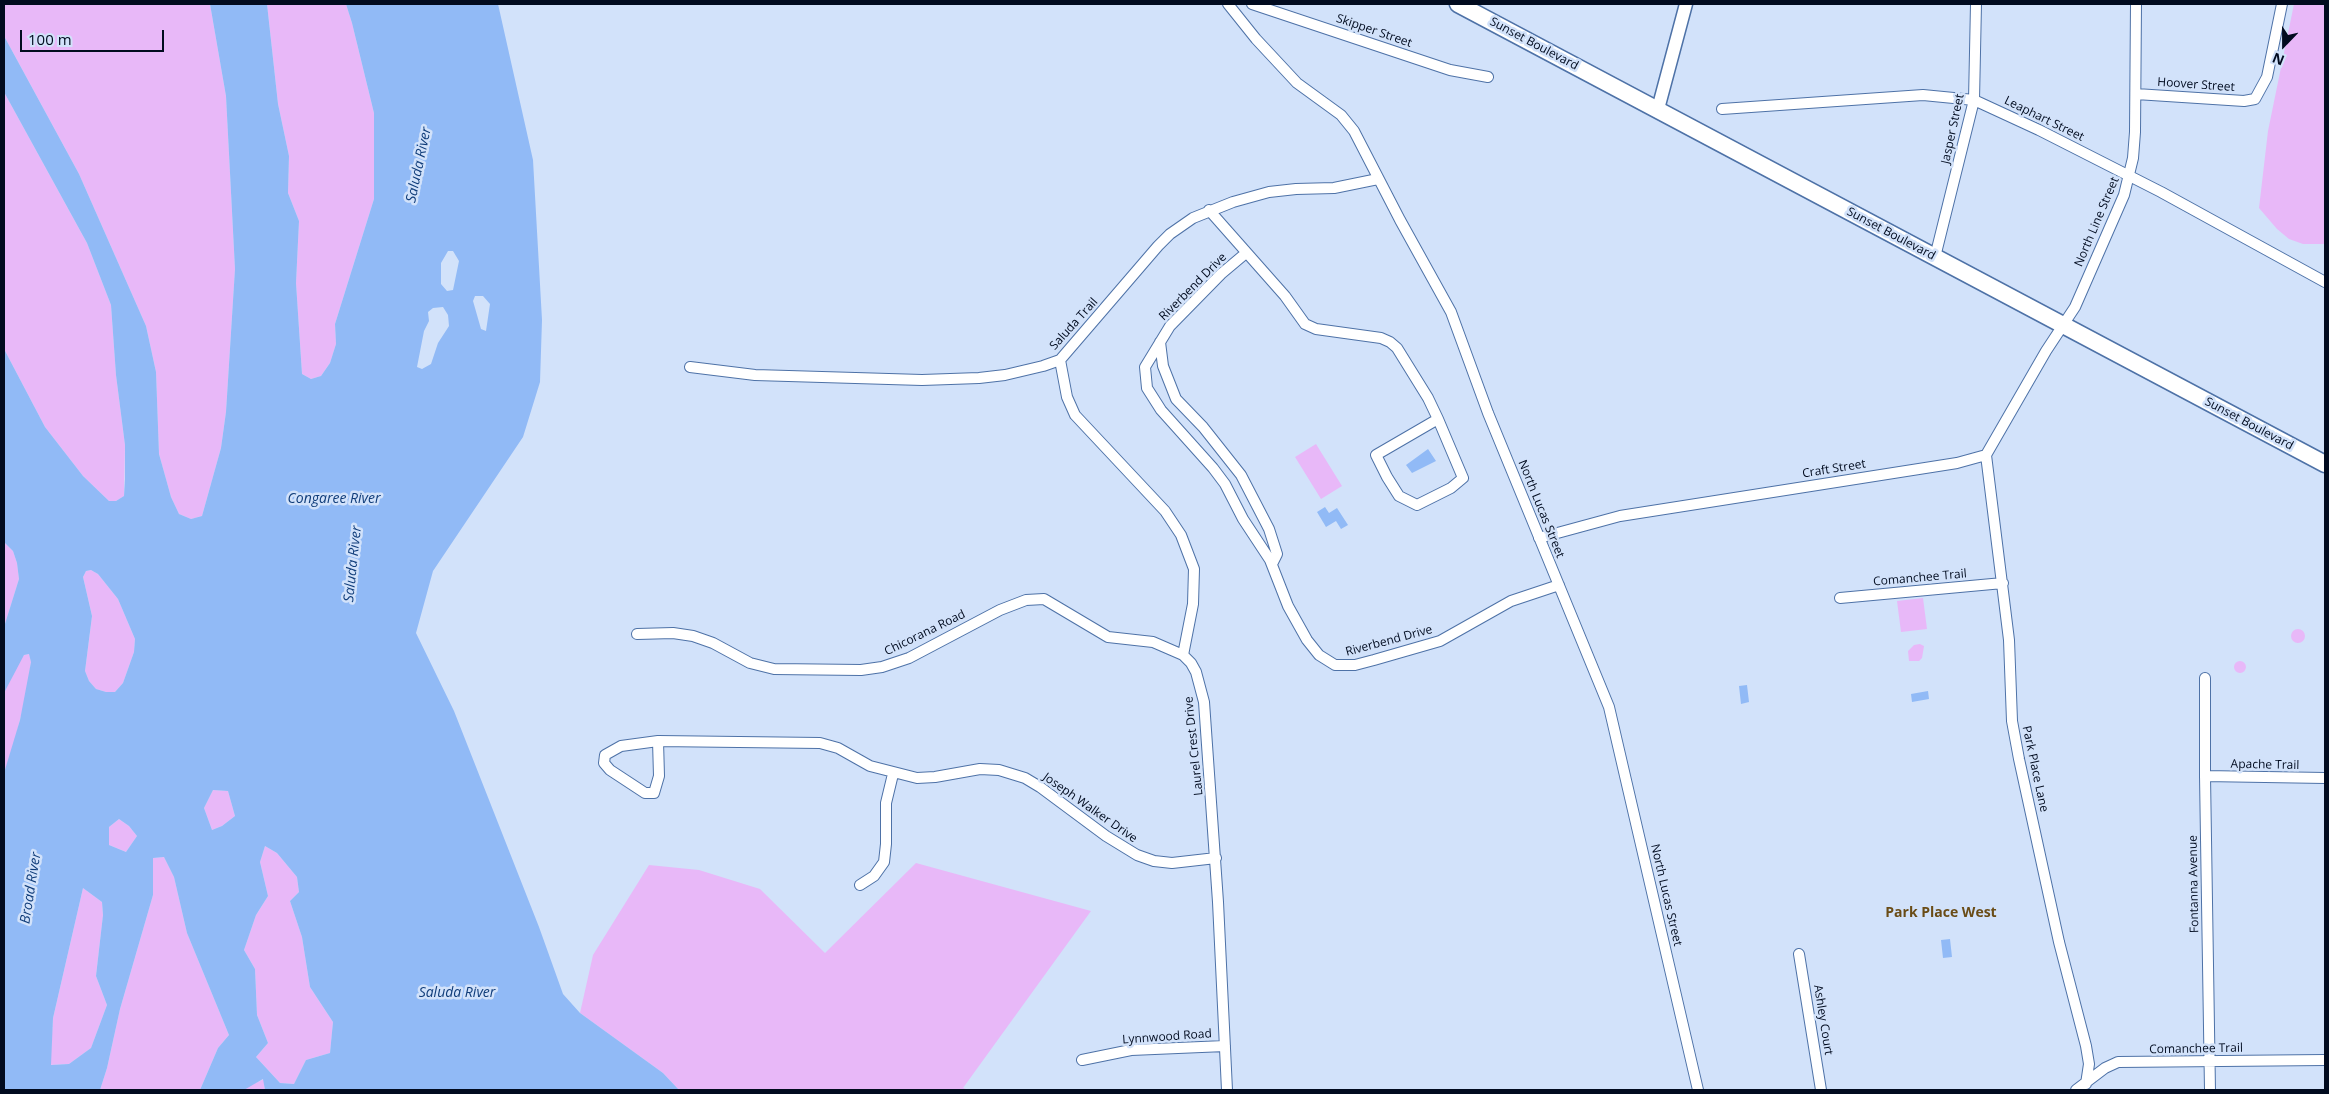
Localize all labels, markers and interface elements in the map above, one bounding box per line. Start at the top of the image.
street label: Skipper Street [1334,11,1414,51]
street label: Sunset Boulevard [1487,15,1581,73]
scale bar [22,20,166,52]
north arrow [2259,20,2309,70]
text: 100 m [28,29,72,49]
text: N [2269,48,2287,70]
street label: Hoover Street [2157,75,2235,95]
street label: Jasper Street [1939,93,1967,165]
street label: Leaphart Street [2002,93,2086,145]
water label: Saluda River [403,126,435,204]
street label: North Line Street [2072,175,2122,269]
street label: Sunset Boulevard [1844,205,1938,263]
street label: Riverbend Drive [1156,250,1230,324]
street label: Saluda Trail [1047,295,1101,353]
street label: Sunset Boulevard [2202,395,2296,453]
street label: Craft Street [1801,457,1867,481]
street label: North Lucas Street [1515,458,1567,560]
water label: Congaree River [288,491,380,507]
water label: Saluda River [341,525,365,603]
street label: Comanchee Trail [1873,567,1967,589]
street label: Chicorana Road [882,607,968,659]
street label: Riverbend Drive [1344,622,1434,660]
street label: Laurel Crest Drive [1182,696,1206,796]
street label: Park Place Lane [2019,725,2051,813]
street label: Apache Trail [2230,757,2300,773]
street label: Joseph Walker Drive [1040,770,1140,846]
street label: Fontanna Avenue [2186,835,2202,933]
street label: North Lucas Street [1647,843,1685,947]
water label: Broad River [17,851,45,925]
district label: Park Place West [1885,905,1997,921]
street label: Ashley Court [1810,984,1836,1056]
water label: Saluda River [419,985,495,1001]
street label: Lynnwood Road [1122,1027,1212,1047]
street label: Comanchee Trail [2149,1041,2243,1057]

